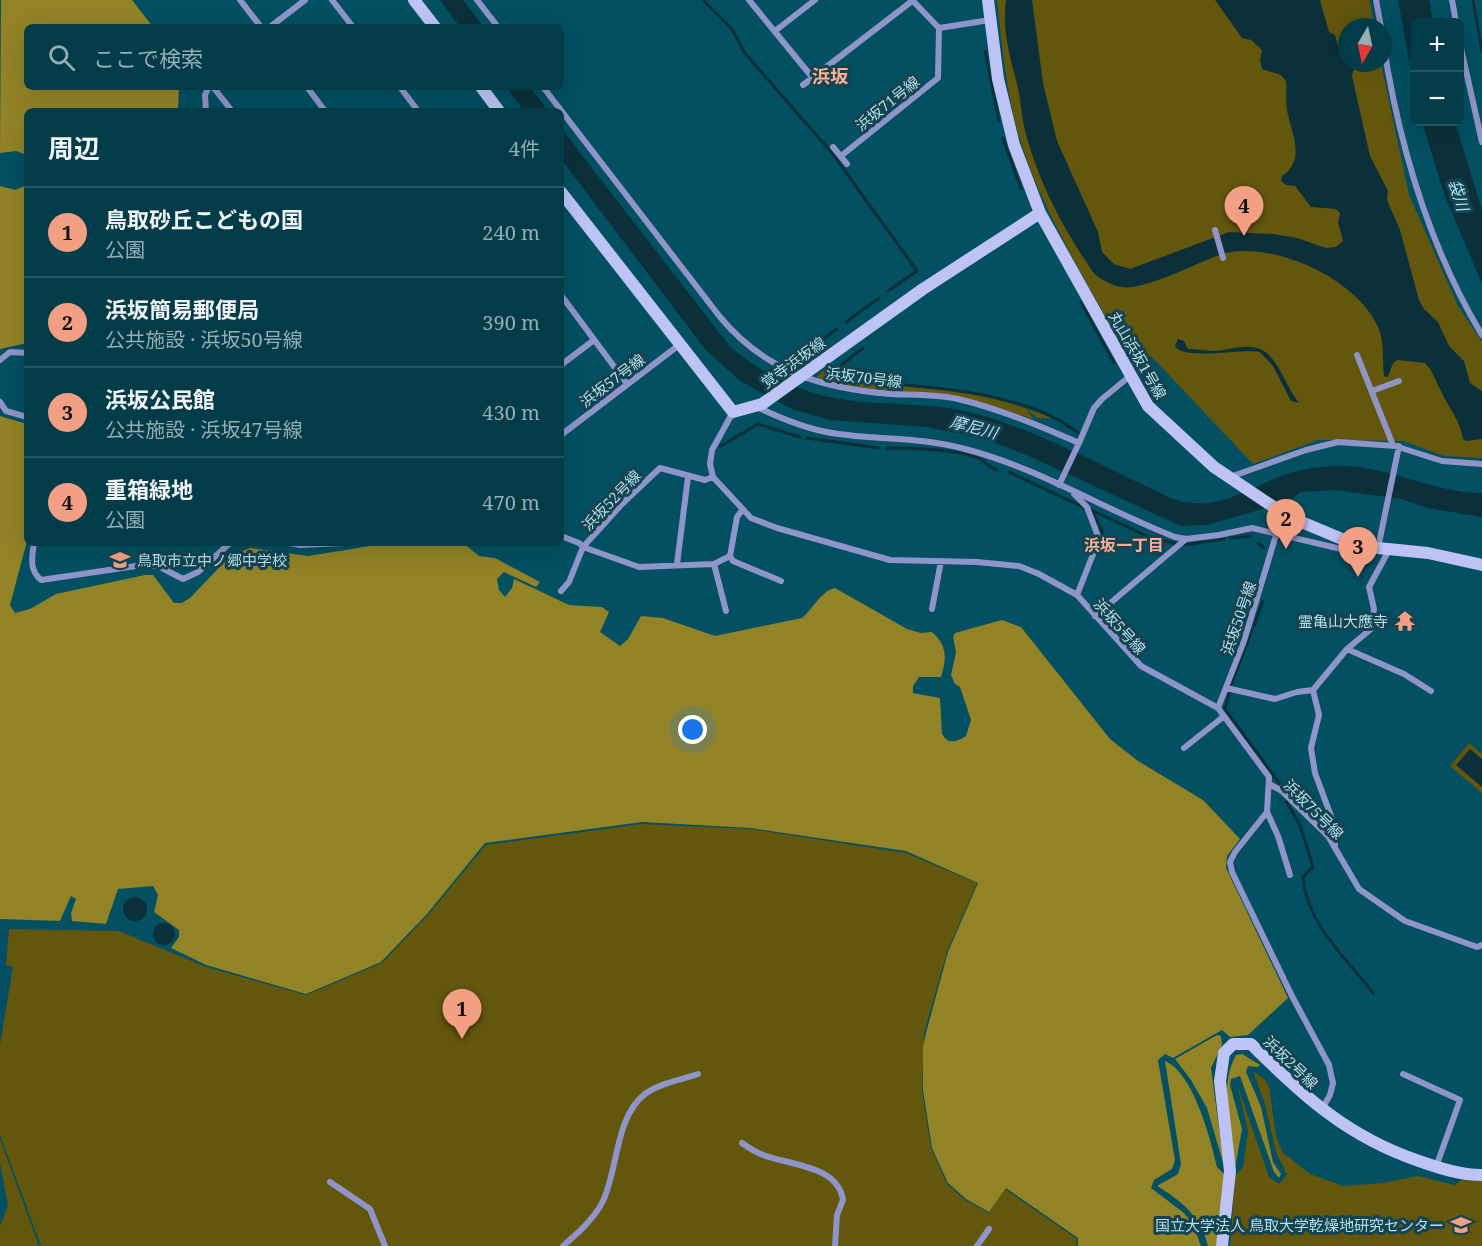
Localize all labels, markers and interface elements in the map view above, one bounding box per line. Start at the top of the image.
north arrow [1338,18,1392,72]
map controls [1410,18,1464,126]
button: + [1410,18,1464,72]
search box [24,24,564,90]
icon: search [45,41,78,74]
text: ここで検索 [93,43,203,73]
district label: 浜坂 [812,64,849,88]
street label: 浜坂71号線 [851,71,923,135]
button: − [1410,72,1464,126]
text: 周辺 [48,130,100,166]
text: 4件 [509,135,540,162]
water label: 袋川 [1444,176,1475,215]
pin: 4 [1224,186,1264,236]
text: 鳥取砂丘こどもの国 [105,204,303,234]
text: 1 [62,219,73,246]
text: 240 m [482,219,540,246]
text: 公園 [105,236,145,263]
text: 浜坂簡易郵便局 [105,294,259,324]
street label: 丸山浜坂1号線 [1105,307,1171,403]
text: 2 [62,309,73,336]
text: 390 m [482,309,540,336]
text: 公共施設 · 浜坂50号線 [105,326,303,353]
street label: 覚寺浜坂線 [757,332,829,392]
street label: 浜坂57号線 [575,349,649,411]
street label: 浜坂70号線 [825,362,903,392]
text: 浜坂公民館 [105,384,215,414]
text: 3 [62,399,73,426]
text: 430 m [482,399,540,426]
water label: 摩尼川 [948,410,1002,444]
text: 公共施設 · 浜坂47号線 [105,416,303,443]
street label: 浜坂52号線 [577,465,645,535]
text: 重箱緑地 [105,474,193,504]
text: 4 [62,489,73,516]
text: 470 m [482,489,540,516]
pin: 2 [1266,500,1306,549]
text: 公園 [105,506,145,533]
pin: 3 [1338,528,1378,577]
district label: 浜坂一丁目 [1084,534,1164,556]
school or university icon: 鳥取市立中ノ郷中学校 [108,548,132,572]
place label: 鳥取市立中ノ郷中学校 [137,550,287,570]
street label: 浜坂50号線 [1216,578,1260,658]
street label: 浜坂5号線 [1090,594,1150,658]
temple icon: 霊亀山大應寺 [1393,609,1417,633]
place label: 霊亀山大應寺 [1298,611,1388,631]
your location [678,715,707,744]
street label: 浜坂75号線 [1280,775,1348,843]
pin: 1 [442,990,482,1039]
street label: 浜坂2号線 [1259,1031,1323,1093]
school or university icon: 国立大学法人 鳥取大学乾燥地研究センター [1449,1213,1473,1237]
place label: 国立大学法人 鳥取大学乾燥地研究センター [1155,1215,1444,1235]

